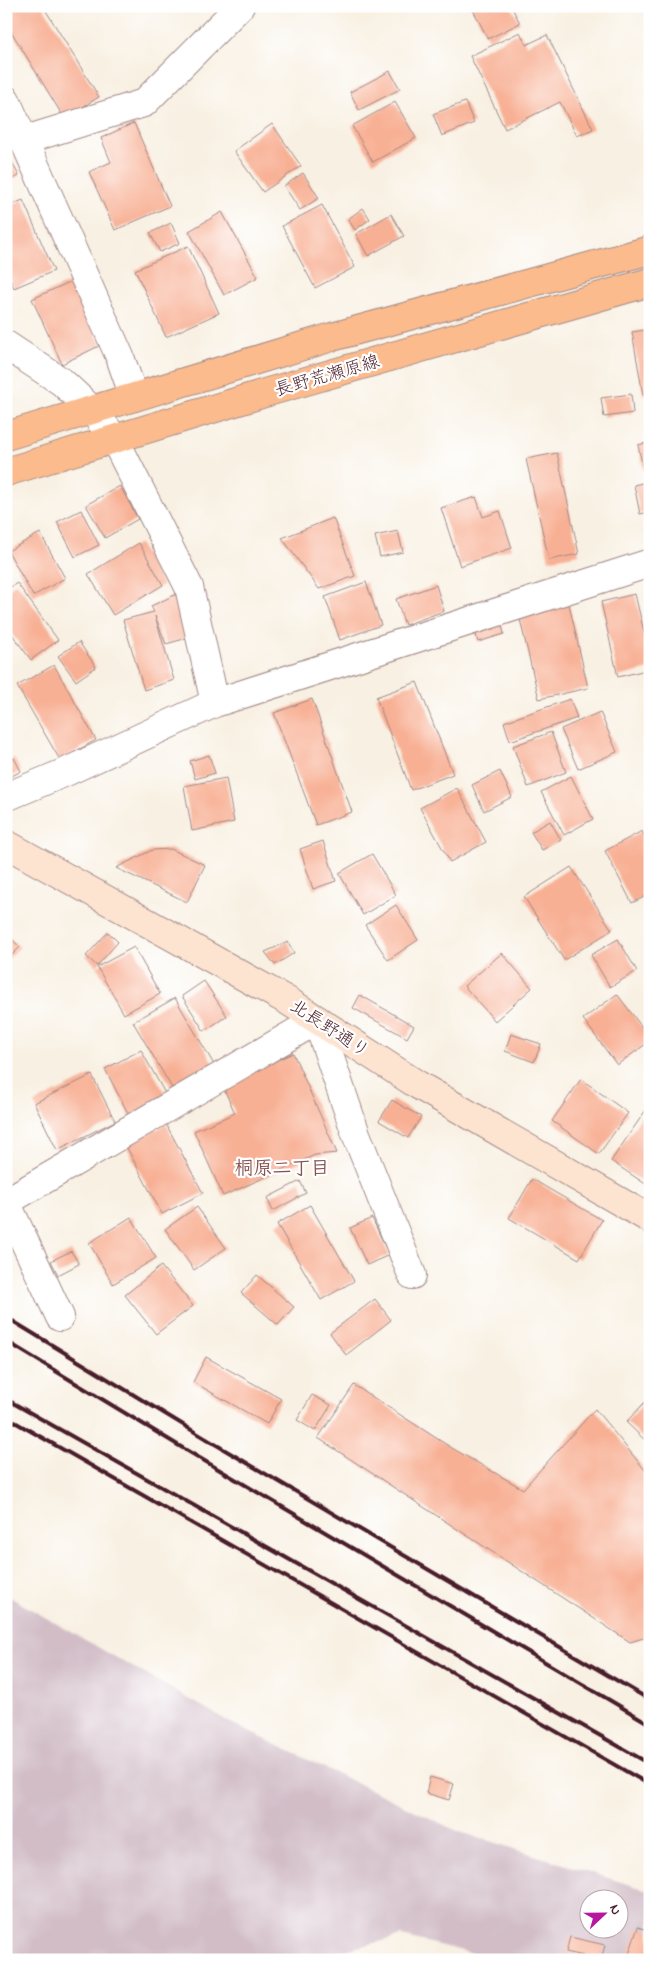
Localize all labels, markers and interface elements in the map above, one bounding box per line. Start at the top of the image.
street label: 長野荒瀬原線 [272,350,383,404]
street label: 北長野通り [284,994,374,1065]
district label: 桐原二丁目 [234,1156,330,1183]
north arrow [578,1888,628,1938]
text: N [603,1901,626,1918]

